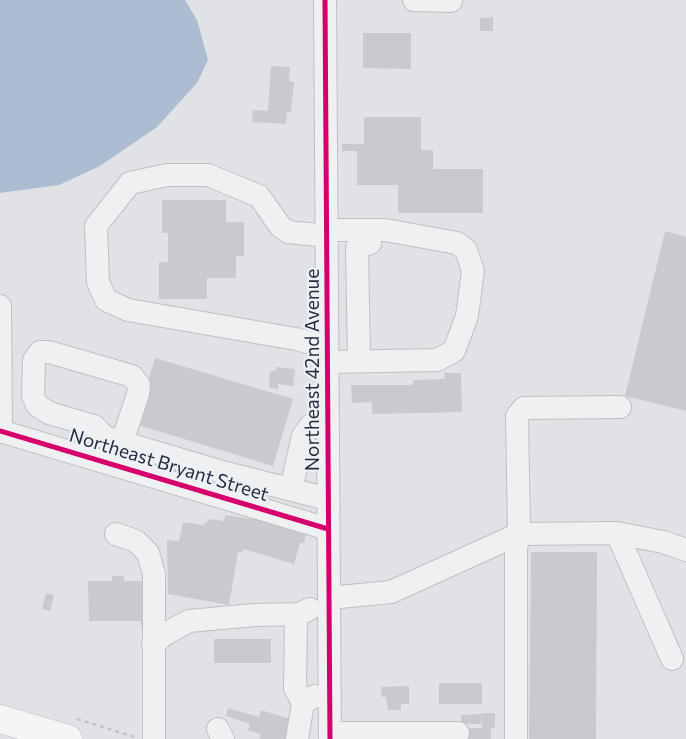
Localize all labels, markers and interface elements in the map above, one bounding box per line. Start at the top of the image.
street label: Northeast 42nd Avenue [302,269,324,471]
street label: Northeast Bryant Street [67,424,271,506]

